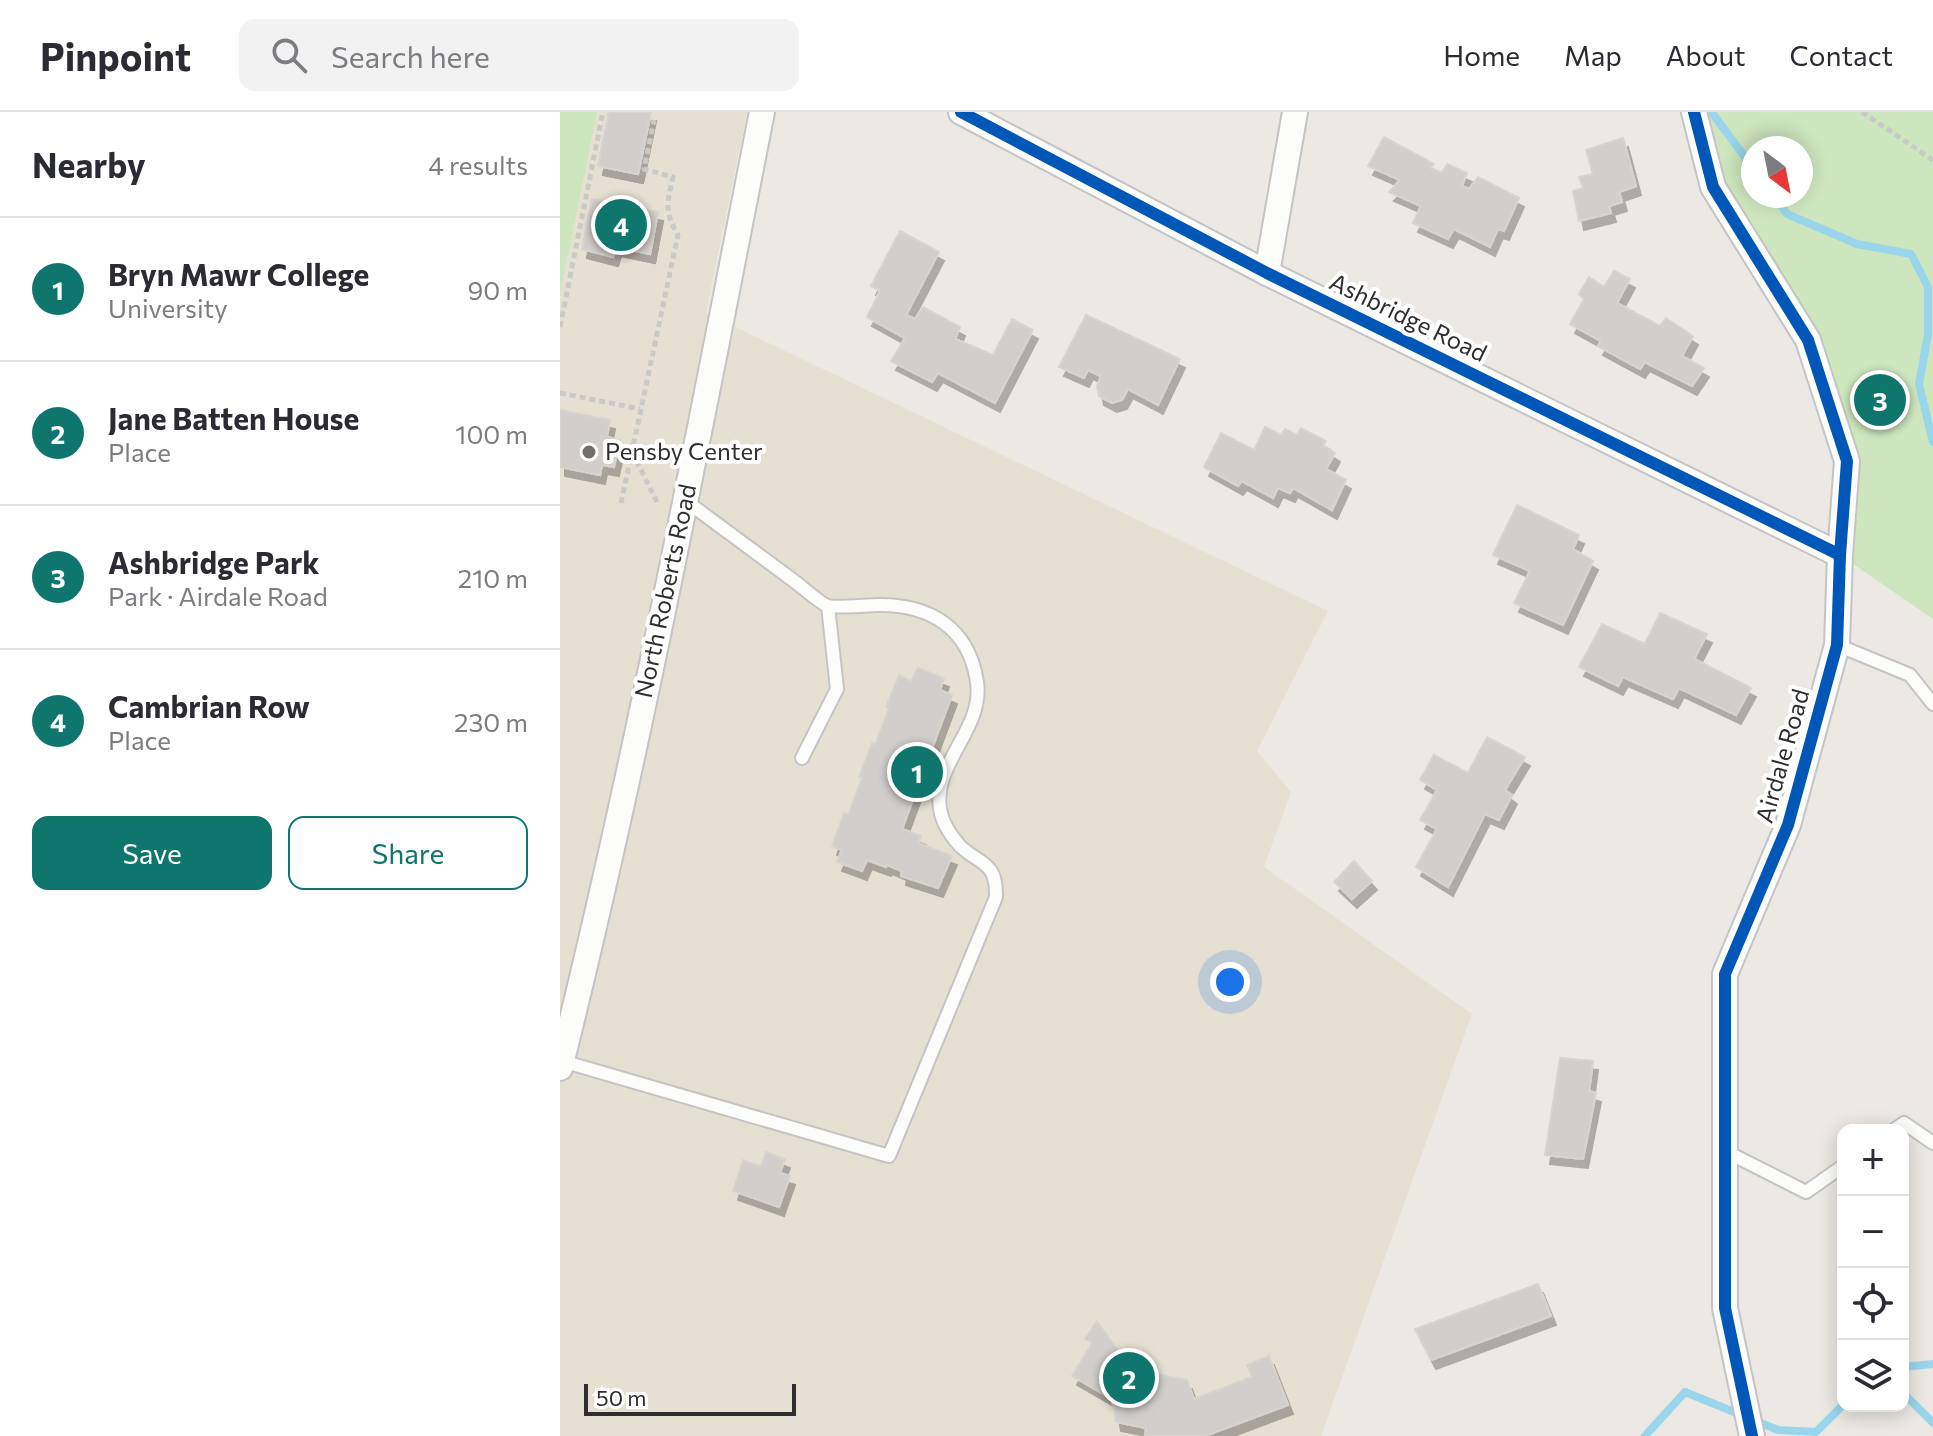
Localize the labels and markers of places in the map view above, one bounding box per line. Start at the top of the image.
pin: 4 [595,195,647,255]
pin: 3 [1854,370,1906,430]
place label: Pensby Center [605,436,763,465]
marker: Pensby Center [580,443,598,461]
pin: 1 [891,742,943,802]
pin: 2 [1103,1348,1155,1408]

